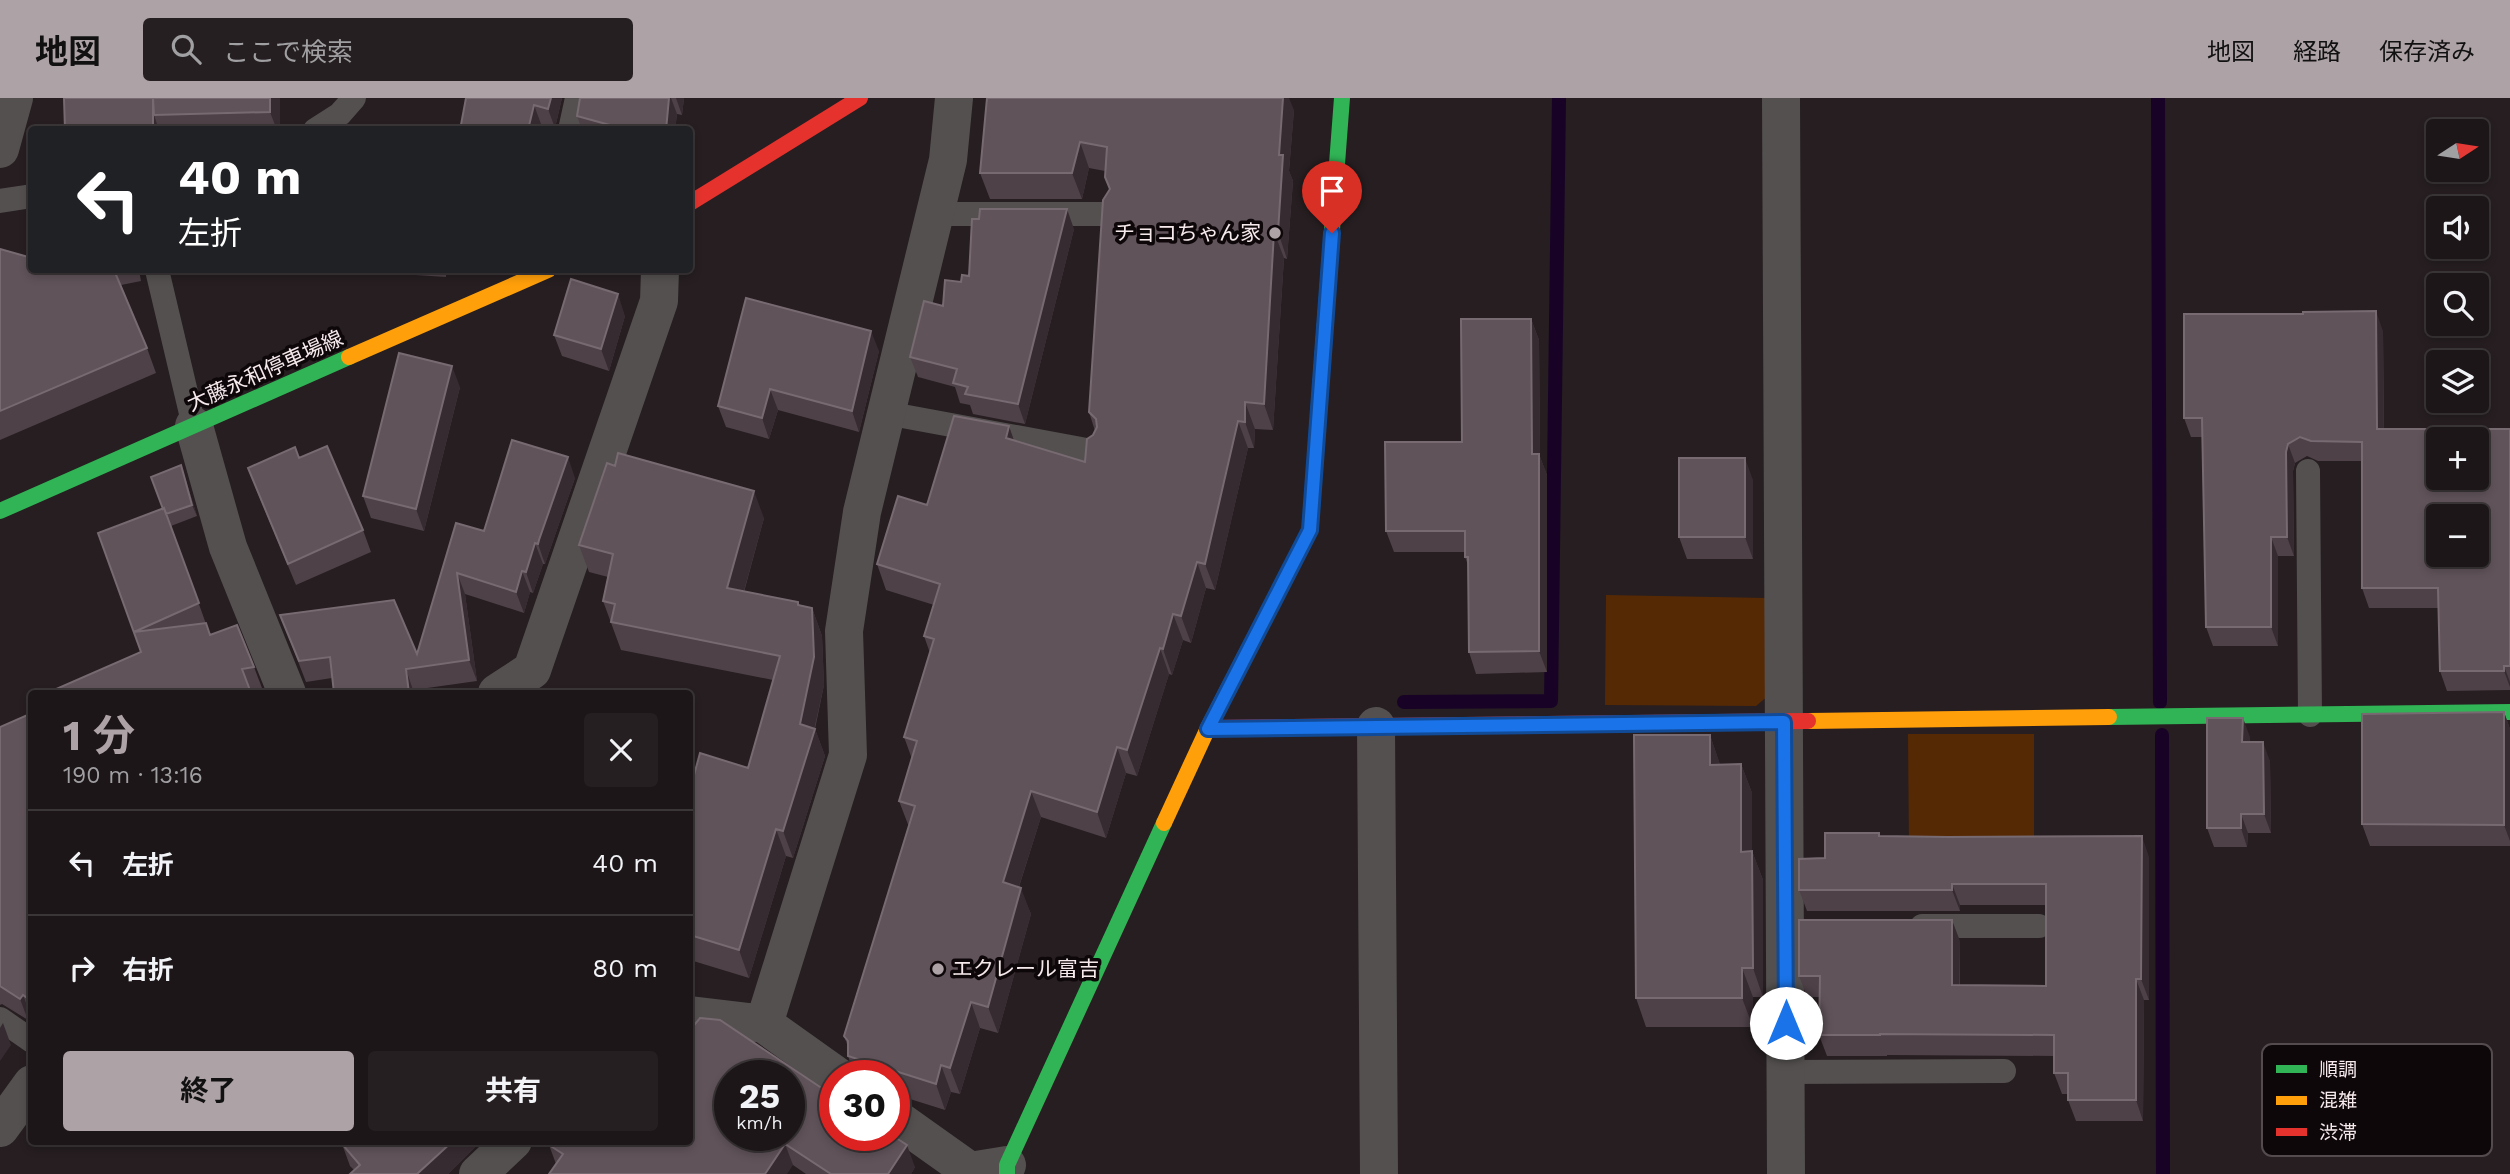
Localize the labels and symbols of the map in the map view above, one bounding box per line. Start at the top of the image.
north arrow [2426,119,2488,182]
pin [1302,161,1362,233]
place label: チョコちゃん家 [1114,220,1261,245]
marker: チョコちゃん家 [1267,225,1283,241]
street label: 大藤永和停車場線 [183,325,347,416]
place label: エクレール富吉 [952,956,1099,981]
marker: エクレール富吉 [930,961,946,977]
position arrow [1749,986,1823,1060]
legend [2262,1044,2492,1156]
text: 順調 [2319,1058,2357,1081]
speed limit sign: 30 [819,1060,910,1151]
text: 混雑 [2319,1089,2357,1112]
text: 渋滞 [2319,1121,2357,1144]

